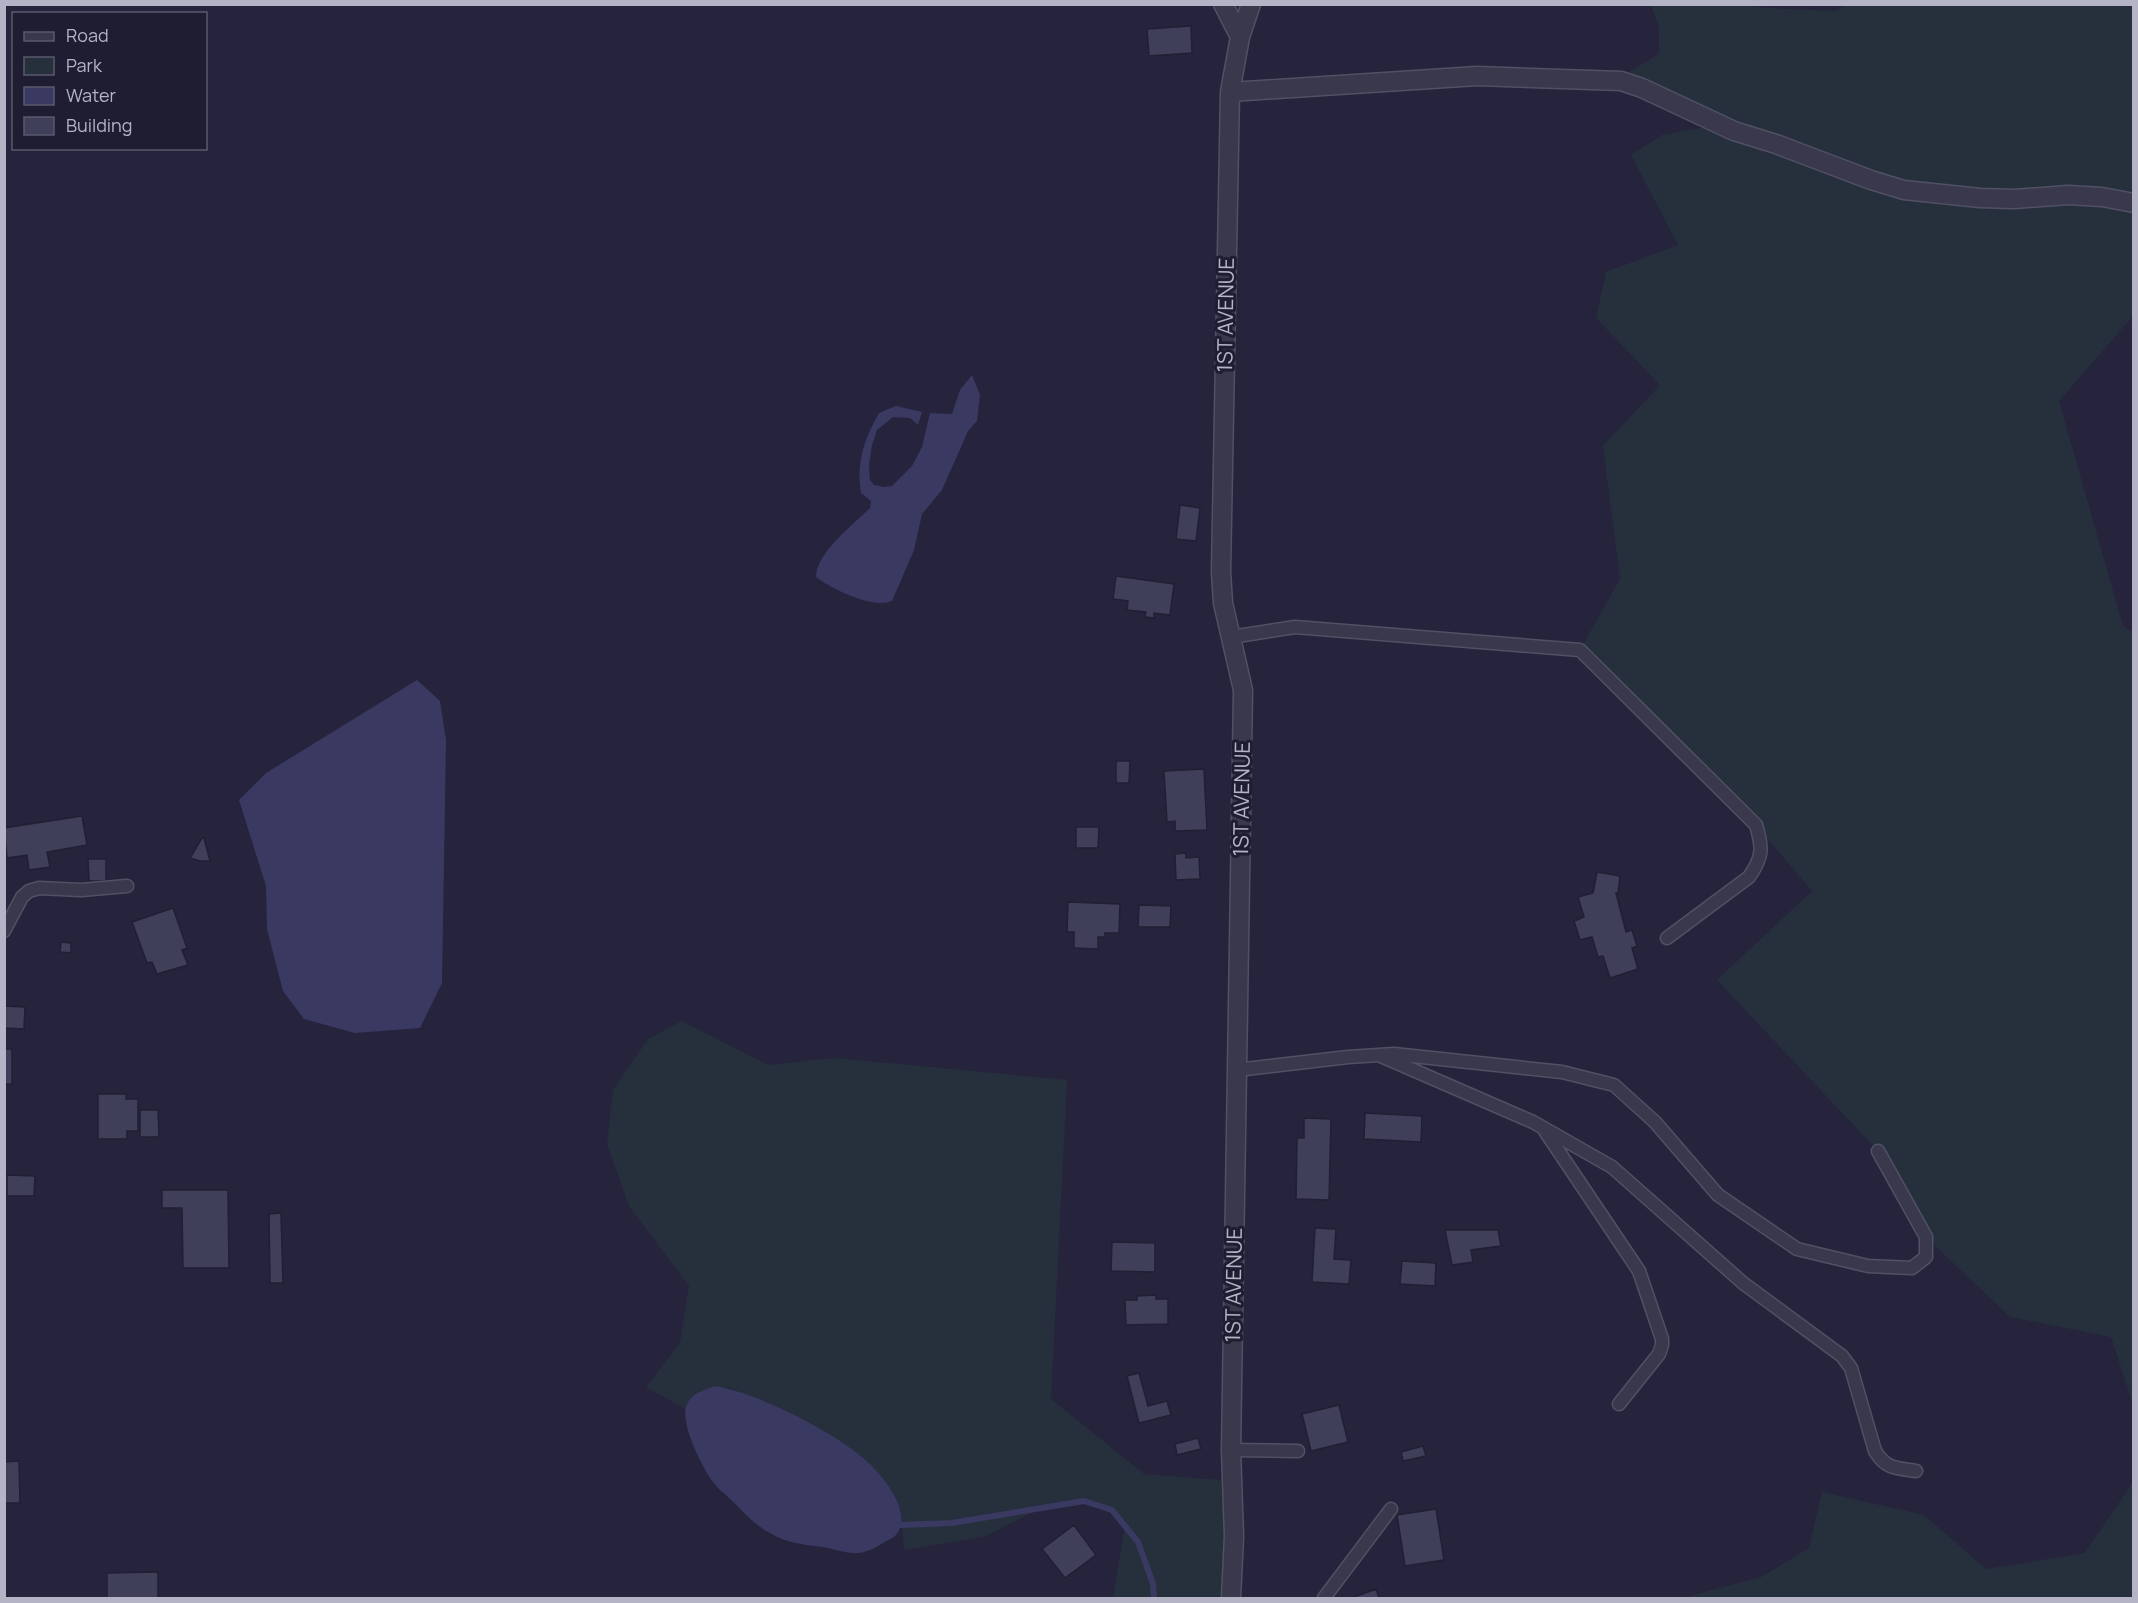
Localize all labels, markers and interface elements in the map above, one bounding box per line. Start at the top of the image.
legend [12,12,207,150]
text: Road [66,23,109,47]
text: Park [66,53,103,77]
text: Water [66,83,116,107]
text: Building [66,113,132,137]
street label: 1ST AVENUE [1210,257,1240,373]
street label: 1ST AVENUE [1226,741,1256,857]
street label: 1ST AVENUE [1218,1227,1248,1343]

